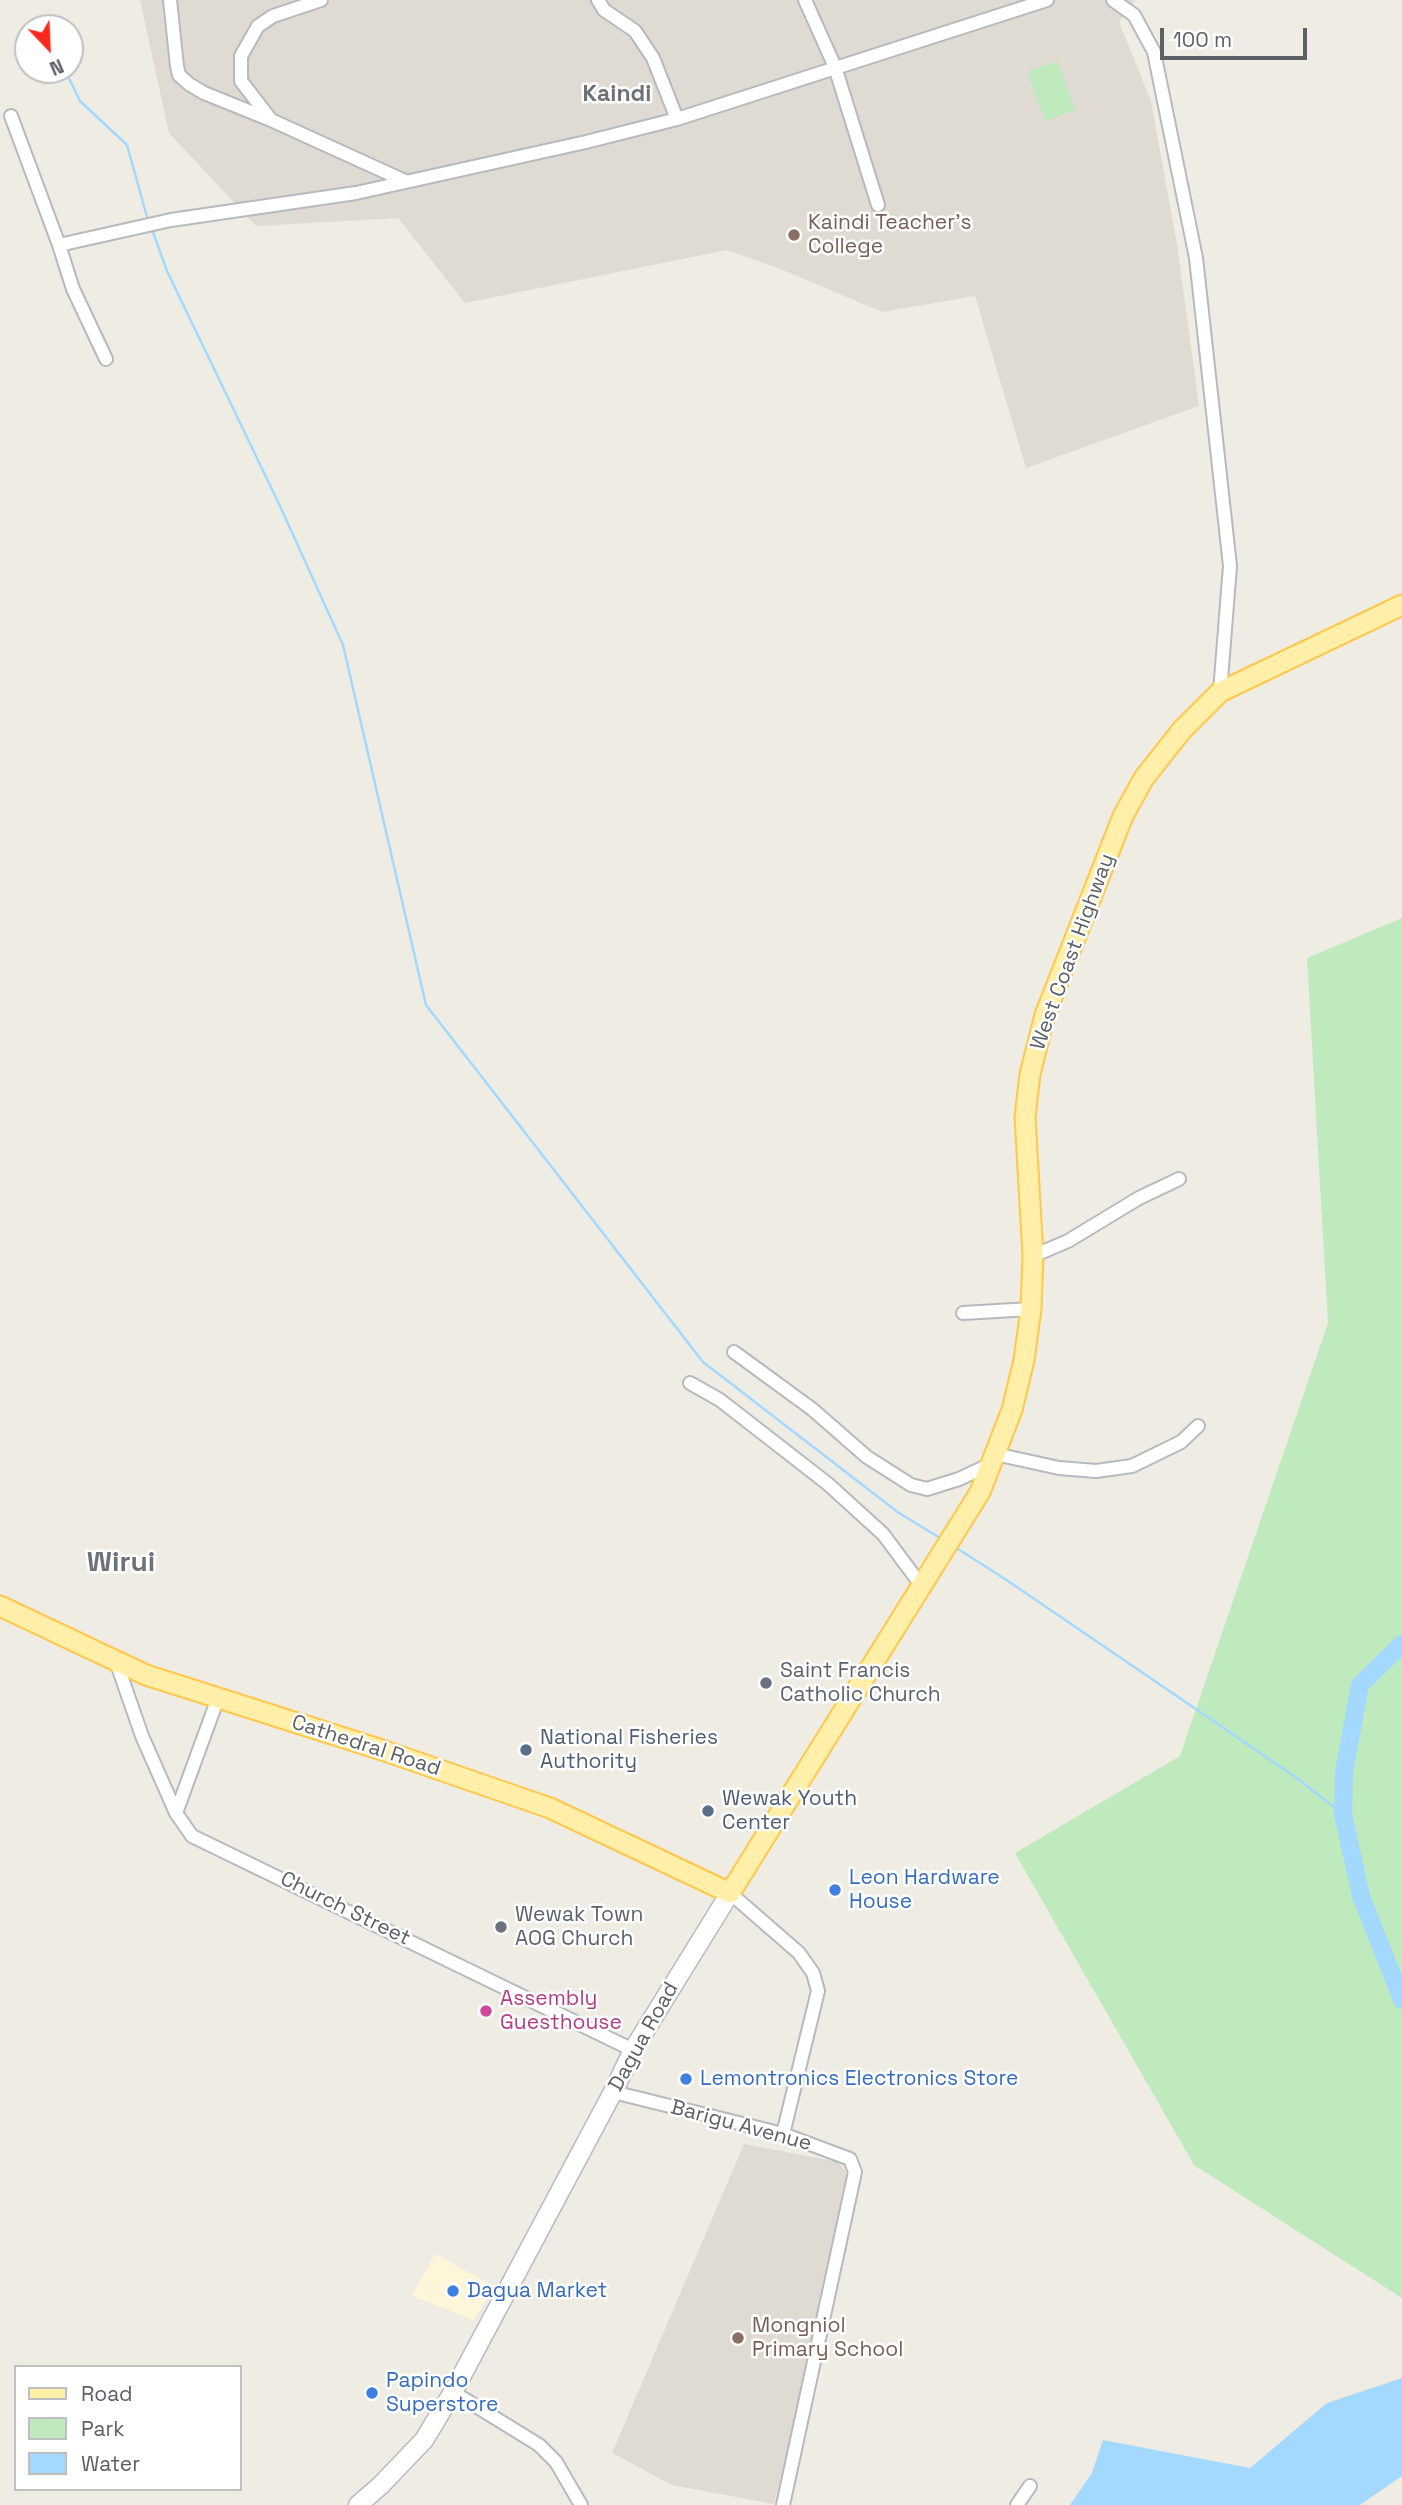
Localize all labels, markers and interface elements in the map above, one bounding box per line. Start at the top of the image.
north arrow [14,14,84,84]
scale bar [1164,14,1311,58]
text: 100 m [1173,26,1232,53]
text: N [46,53,67,81]
district label: Kaindi [583,81,651,109]
place label: Kaindi Teacher's College [808,210,971,260]
marker: Kaindi Teacher's College [786,227,802,243]
street label: West Coast Highway [1026,850,1120,1054]
district label: Wirui [87,1546,155,1580]
place label: Saint Francis Catholic Church [780,1658,941,1708]
marker: Saint Francis Catholic Church [758,1675,774,1691]
street label: Cathedral Road [288,1710,444,1782]
place label: National Fisheries Authority [540,1725,718,1775]
marker: National Fisheries Authority [518,1742,534,1758]
place label: Wewak Youth Center [722,1786,857,1836]
marker: Wewak Youth Center [700,1803,716,1819]
place label: Leon Hardware House [849,1865,1000,1915]
street label: Church Street [276,1867,414,1951]
marker: Leon Hardware House [827,1882,843,1898]
place label: Wewak Town AOG Church [515,1902,643,1952]
marker: Wewak Town AOG Church [493,1919,509,1935]
street label: Dagua Road [604,1978,684,2096]
place label: Assembly Guesthouse [500,1986,622,2036]
marker: Assembly Guesthouse [478,2003,494,2019]
place label: Lemontronics Electronics Store [700,2066,1019,2092]
marker: Lemontronics Electronics Store [678,2071,694,2087]
street label: Barigu Avenue [668,2095,814,2157]
place label: Dagua Market [467,2278,607,2304]
marker: Dagua Market [445,2283,461,2299]
place label: Mongniol Primary School [752,2313,903,2363]
marker: Mongniol Primary School [730,2330,746,2346]
legend [14,2365,242,2491]
place label: Papindo Superstore [386,2368,498,2418]
text: Road [81,2380,133,2407]
marker: Papindo Superstore [364,2385,380,2401]
text: Park [81,2415,125,2442]
text: Water [81,2450,140,2477]

